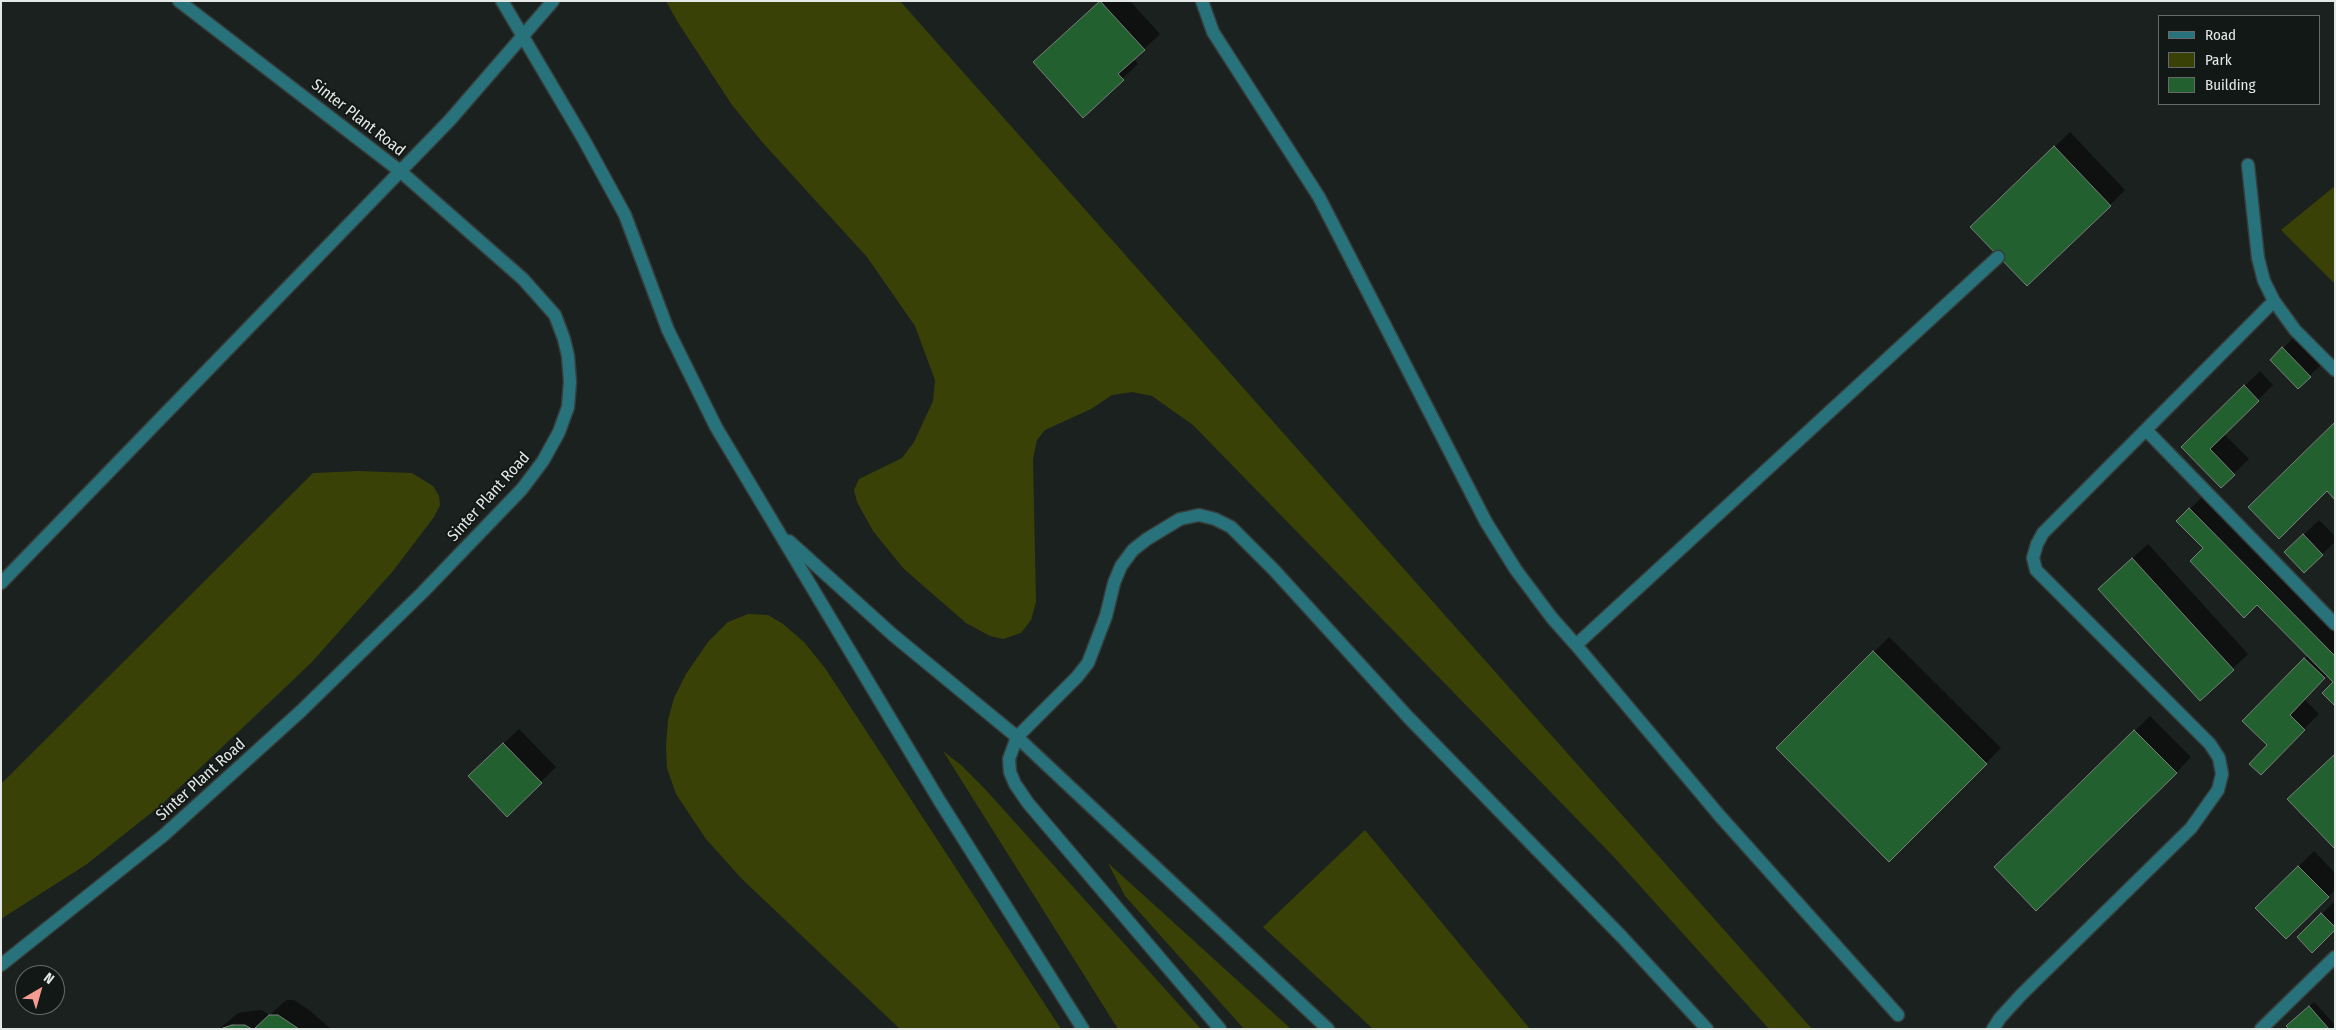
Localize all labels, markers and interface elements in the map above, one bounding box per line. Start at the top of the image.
legend [2158,15,2321,105]
text: Road [2205,26,2236,44]
text: Park [2205,51,2232,69]
street label: Sinter Plant Road [307,76,409,160]
text: Building [2205,76,2256,94]
street label: Sinter Plant Road [444,448,534,546]
street label: Sinter Plant Road [152,735,250,825]
north arrow [15,965,65,1015]
text: N [40,969,57,988]

